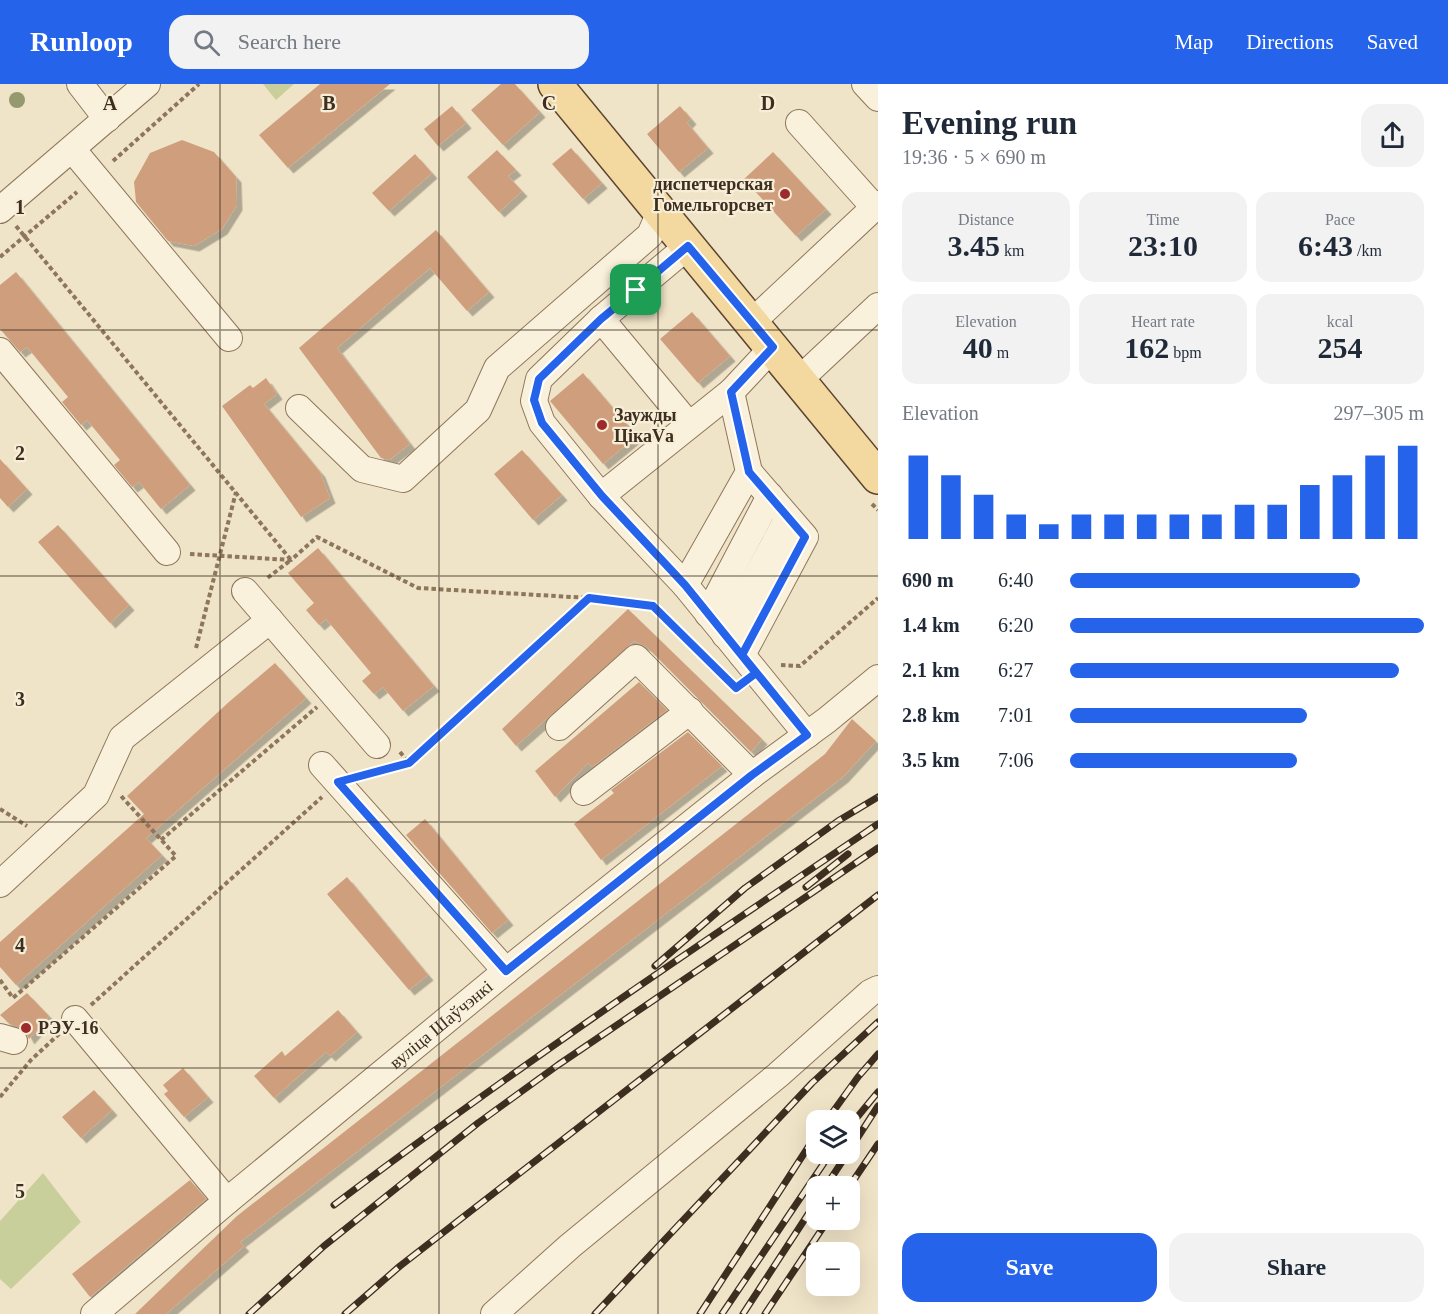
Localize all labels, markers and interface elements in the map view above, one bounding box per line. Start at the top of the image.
search box [169,15,589,69]
text: Runloop [30,26,133,57]
icon: search [190,26,223,59]
text: Search here [238,29,341,54]
text: Map [1175,30,1213,54]
text: Directions [1246,30,1334,54]
text: Saved [1367,30,1418,54]
text: A [103,92,118,114]
text: B [322,92,336,114]
text: C [542,92,556,114]
text: D [761,92,775,114]
button: share [1361,104,1424,167]
text: Evening run [902,105,1077,141]
text: 19:36 · 5 × 690 m [902,146,1046,168]
place label: диспетчерская Гомельгорсвет [653,174,773,215]
marker: диспетчерская Гомельгорсвет [778,187,792,201]
text: 1 [15,196,25,218]
text: Distance [958,211,1014,228]
text: Time [1146,211,1180,228]
text: Pace [1325,211,1355,228]
text: 3.45 [948,229,1000,262]
text: 23:10 [1128,229,1198,262]
text: 6:43 [1298,229,1353,262]
text: km [1000,242,1024,259]
text: /km [1353,242,1382,259]
pin [610,264,661,315]
icon: arrive [619,273,652,306]
text: Elevation [955,313,1017,330]
text: Heart rate [1131,313,1195,330]
text: kcal [1327,313,1353,330]
text: 40 [963,331,993,364]
text: 162 [1124,331,1169,364]
text: 254 [1318,331,1363,364]
text: m [993,344,1009,361]
text: bpm [1169,344,1202,361]
text: Elevation [902,402,979,424]
text: 297–305 m [1333,402,1424,424]
place label: Заужды ЦікаVа [614,405,677,446]
marker: Заужды ЦікаVа [595,418,609,432]
text: 2 [15,442,25,464]
text: 690 m [902,569,954,591]
text: 6:40 [998,569,1034,591]
text: 1.4 km [902,614,960,636]
text: 6:20 [998,614,1034,636]
text: 2.1 km [902,659,960,681]
text: 6:27 [998,659,1034,681]
text: 3 [15,688,25,710]
text: 2.8 km [902,704,960,726]
text: 7:01 [998,704,1034,726]
text: 3.5 km [902,749,960,771]
text: 7:06 [998,749,1034,771]
text: 4 [15,934,25,956]
street label: вуліца Шаўчэнкі [386,976,497,1073]
place label: РЭУ-16 [38,1018,98,1038]
marker: РЭУ-16 [19,1021,33,1035]
map controls [806,1110,860,1296]
button: layers [806,1110,860,1164]
button: + [806,1176,860,1230]
text: 5 [15,1180,25,1202]
button: Save [902,1233,1157,1302]
button: Share [1169,1233,1424,1302]
button: − [806,1242,860,1296]

